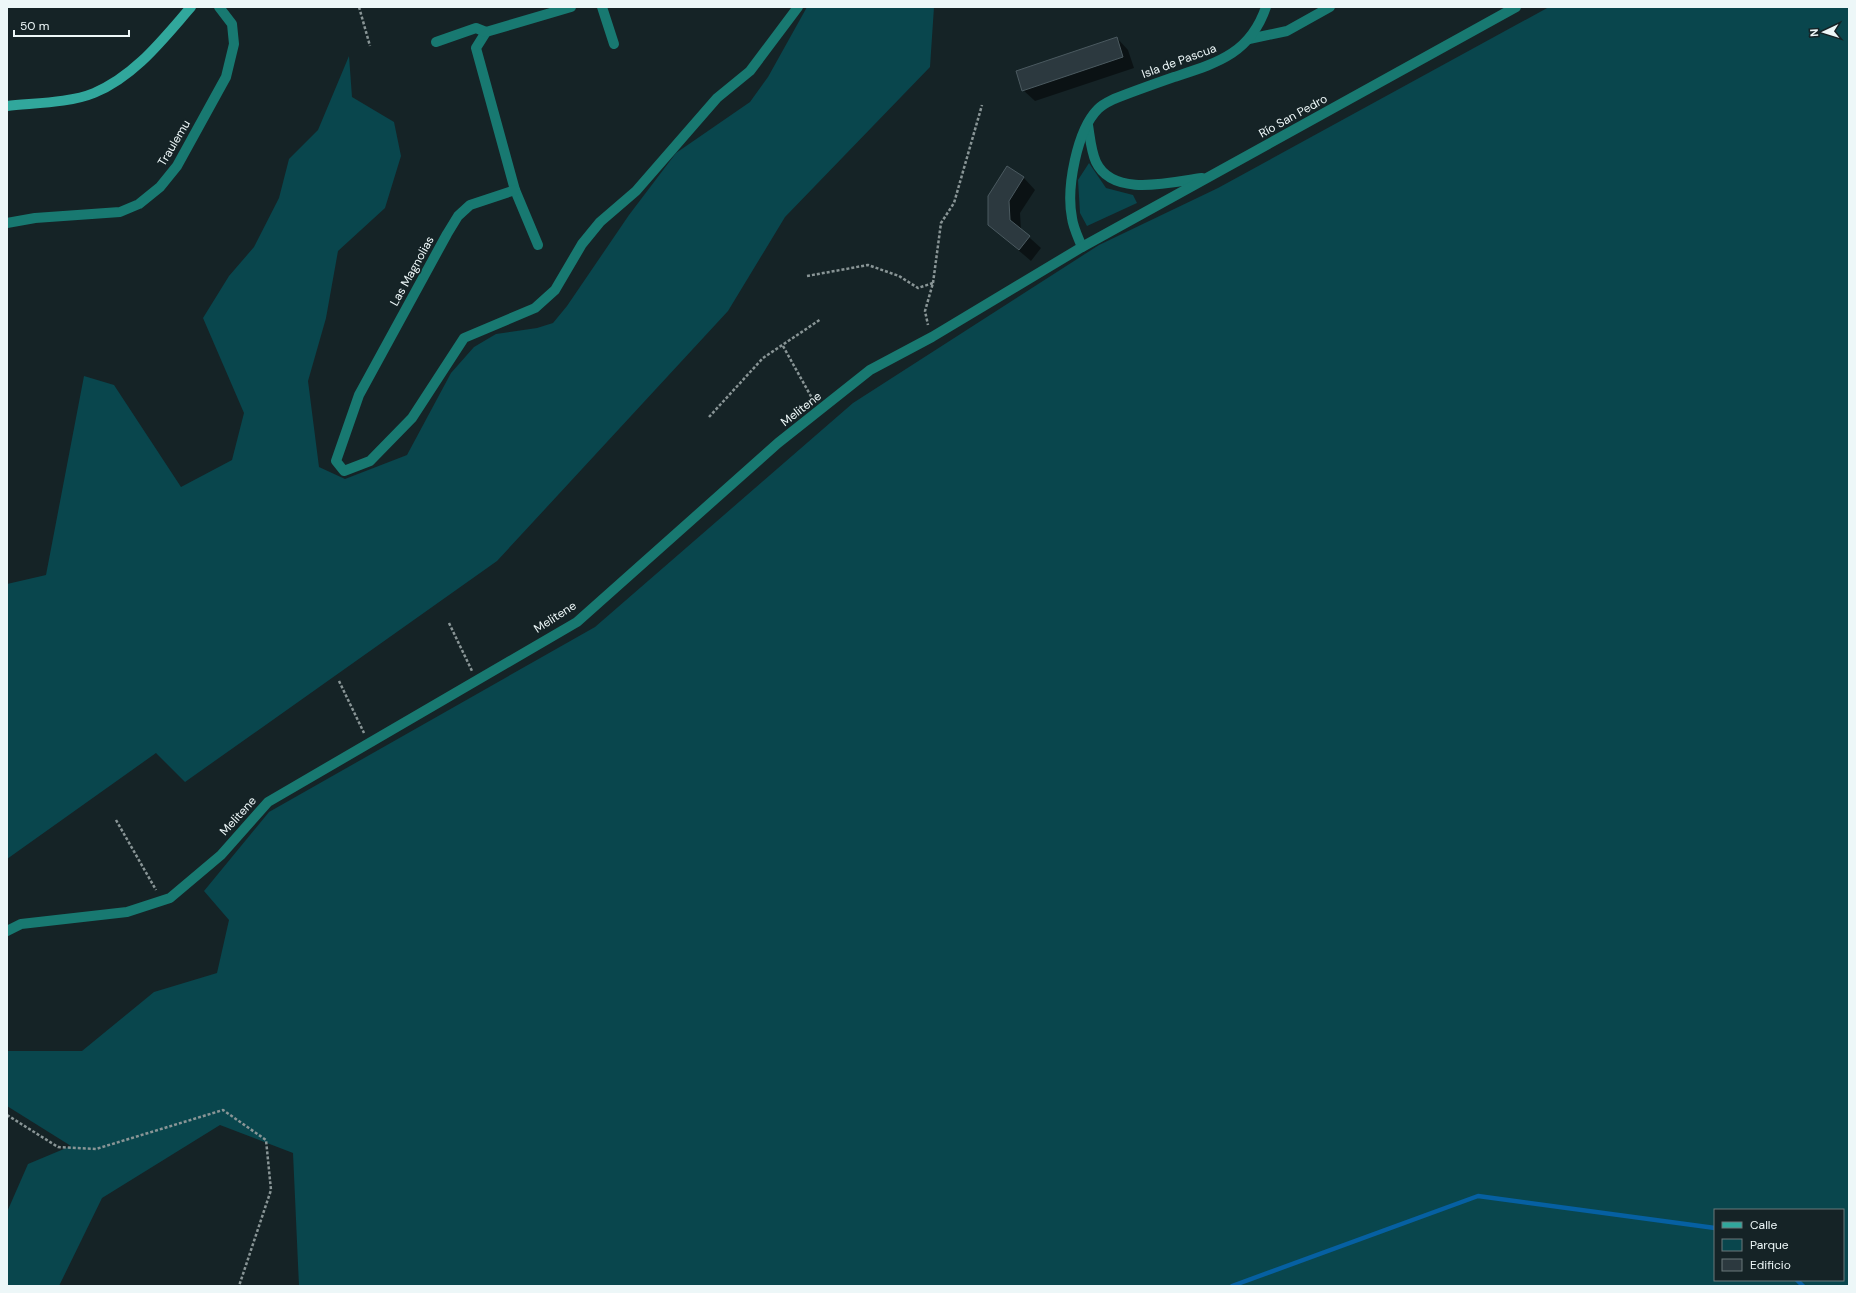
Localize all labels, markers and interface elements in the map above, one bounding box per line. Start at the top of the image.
scale bar [14,12,129,38]
north arrow [1804,12,1844,52]
text: 50 m [20,18,49,34]
text: N [1807,28,1821,37]
street label: Isla de Pascua [1139,40,1219,82]
street label: Río San Pedro [1256,91,1330,141]
street label: Traulemu [154,117,194,169]
street label: Las Magnolias [386,233,438,309]
street label: Melitene [777,388,825,430]
street label: Melitene [531,597,579,637]
street label: Melitene [216,793,260,839]
legend [1714,1209,1844,1281]
text: Calle [1750,1217,1777,1233]
text: Parque [1750,1237,1789,1253]
text: Edificio [1750,1257,1791,1273]

